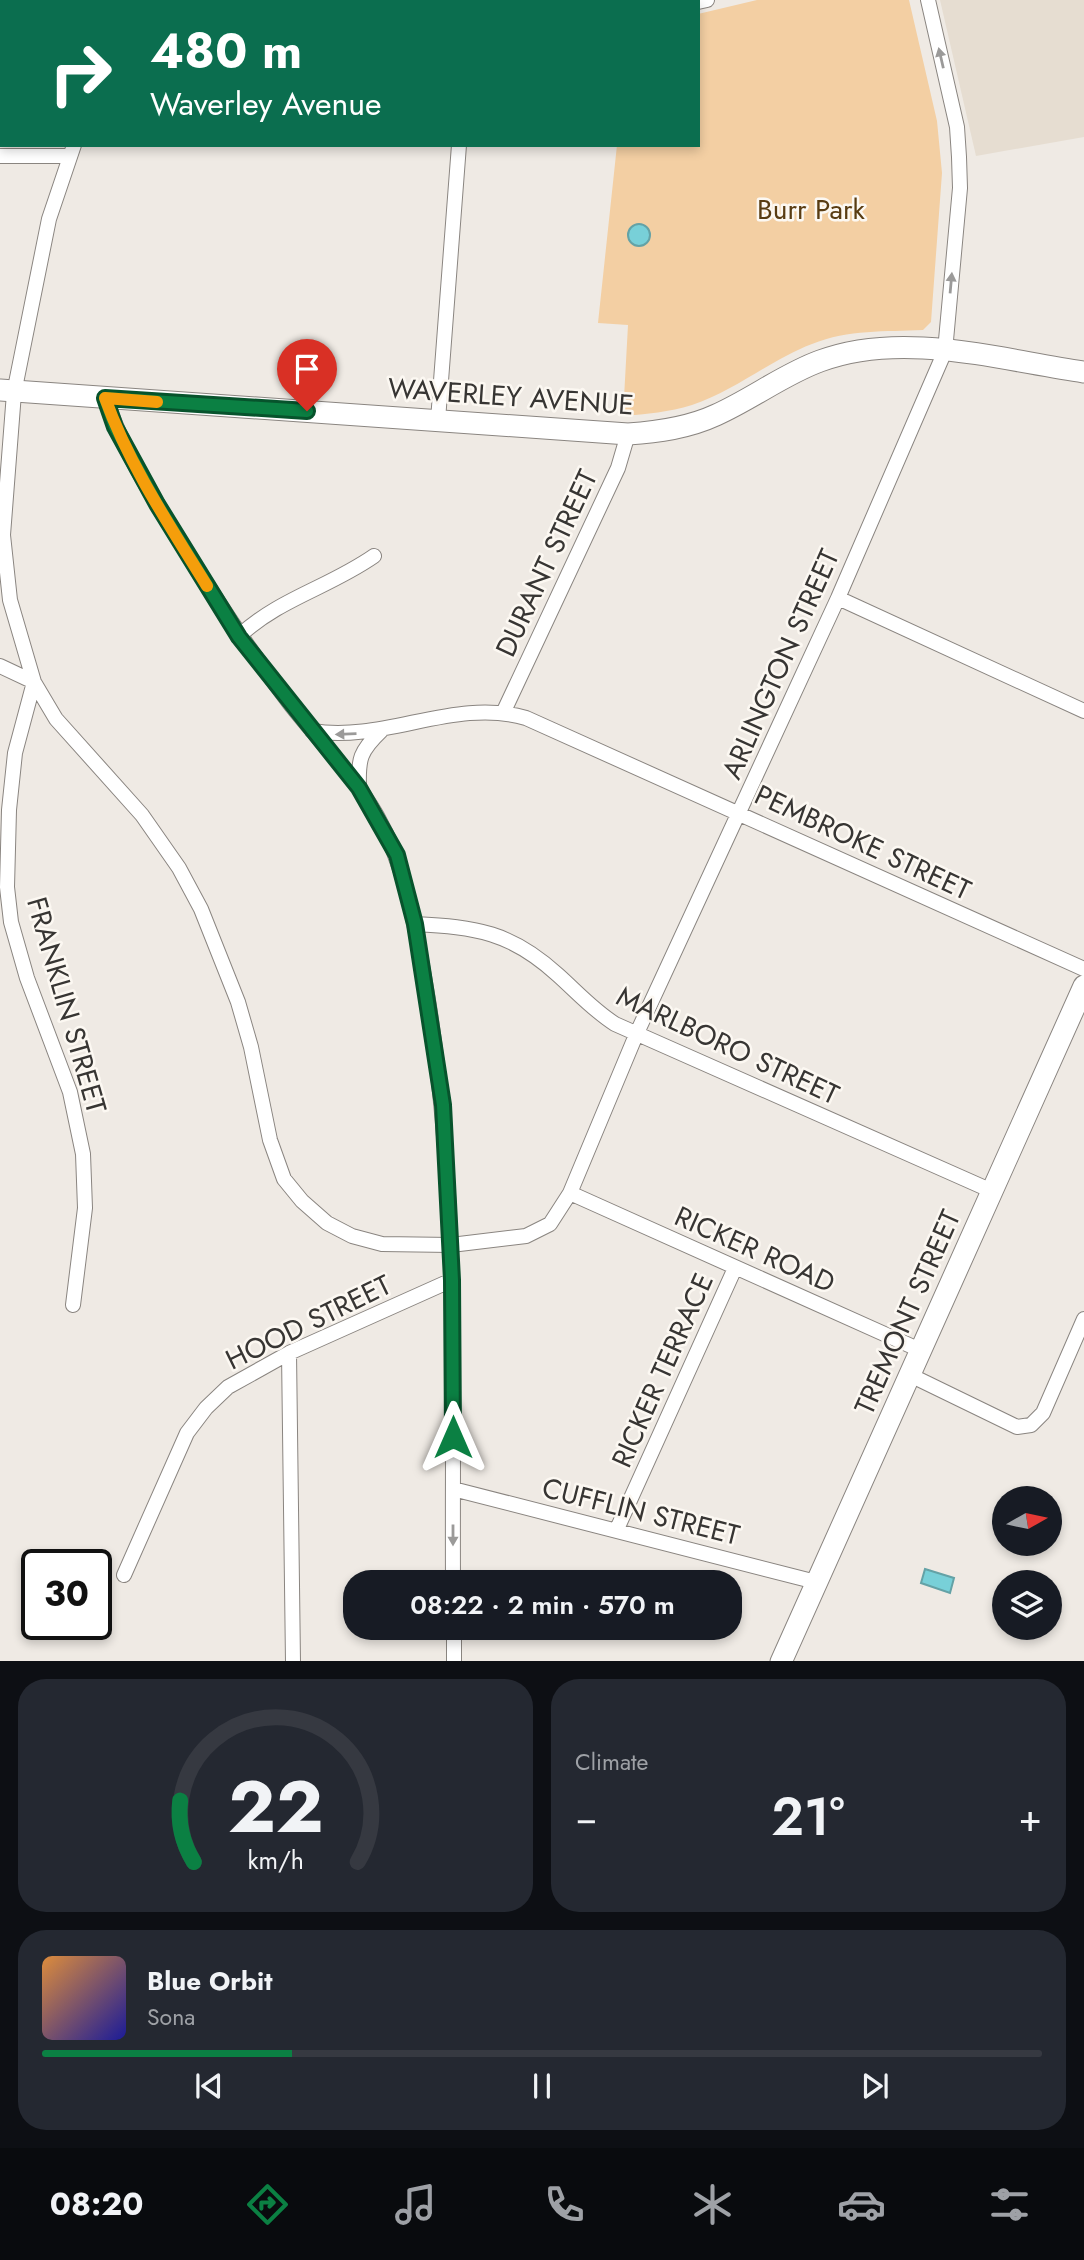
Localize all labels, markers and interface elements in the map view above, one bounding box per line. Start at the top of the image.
text: 480 m [150,16,302,86]
icon: right [35,28,126,119]
one-way arrow [936,47,947,69]
text: Waverley Avenue [150,81,382,127]
park label: Burr Park [757,189,866,230]
one-way arrow [946,272,957,294]
pin [277,339,337,411]
icon: arrive [288,350,326,388]
street label: WAVERLEY AVENUE [387,367,635,426]
street label: DURANT STREET [485,463,608,663]
street label: ARLINGTON STREET [711,543,850,786]
one-way arrow [335,729,357,740]
street label: PEMBROKE STREET [748,774,978,911]
street label: FRANKLIN STREET [16,892,117,1118]
street label: MARLBORO STREET [610,976,846,1115]
street label: RICKER ROAD [668,1196,841,1303]
street label: TREMONT STREET [844,1203,971,1421]
street label: HOOD STREET [219,1265,398,1380]
street label: RICKER TERRACE [601,1266,724,1474]
position arrow [416,1400,490,1474]
street label: CUFFLIN STREET [538,1467,744,1556]
north arrow [992,1486,1062,1556]
map controls [992,1486,1062,1640]
one-way arrow [447,1525,459,1547]
speed limit sign: 30 [21,1549,112,1640]
button: layers [992,1570,1062,1640]
text: 08:22 · 2 min · 570 m [410,1586,675,1624]
text: Climate [575,1745,648,1779]
text: 22 [228,1754,323,1859]
text: 21° [771,1779,845,1855]
text: − [575,1790,597,1845]
text: + [1019,1790,1042,1845]
text: km/h [247,1841,304,1877]
text: Blue Orbit [147,1962,272,2000]
text: Sona [147,2000,195,2034]
icon: previous [190,2067,228,2105]
icon: pause [523,2067,561,2105]
icon: next [856,2067,894,2105]
icon: directions [243,2180,292,2229]
icon: music [391,2180,440,2229]
icon: phone [540,2180,589,2229]
icon: climate [688,2180,737,2229]
icon: car [837,2180,886,2229]
icon: filters [985,2180,1034,2229]
text: 08:20 [50,2181,143,2227]

